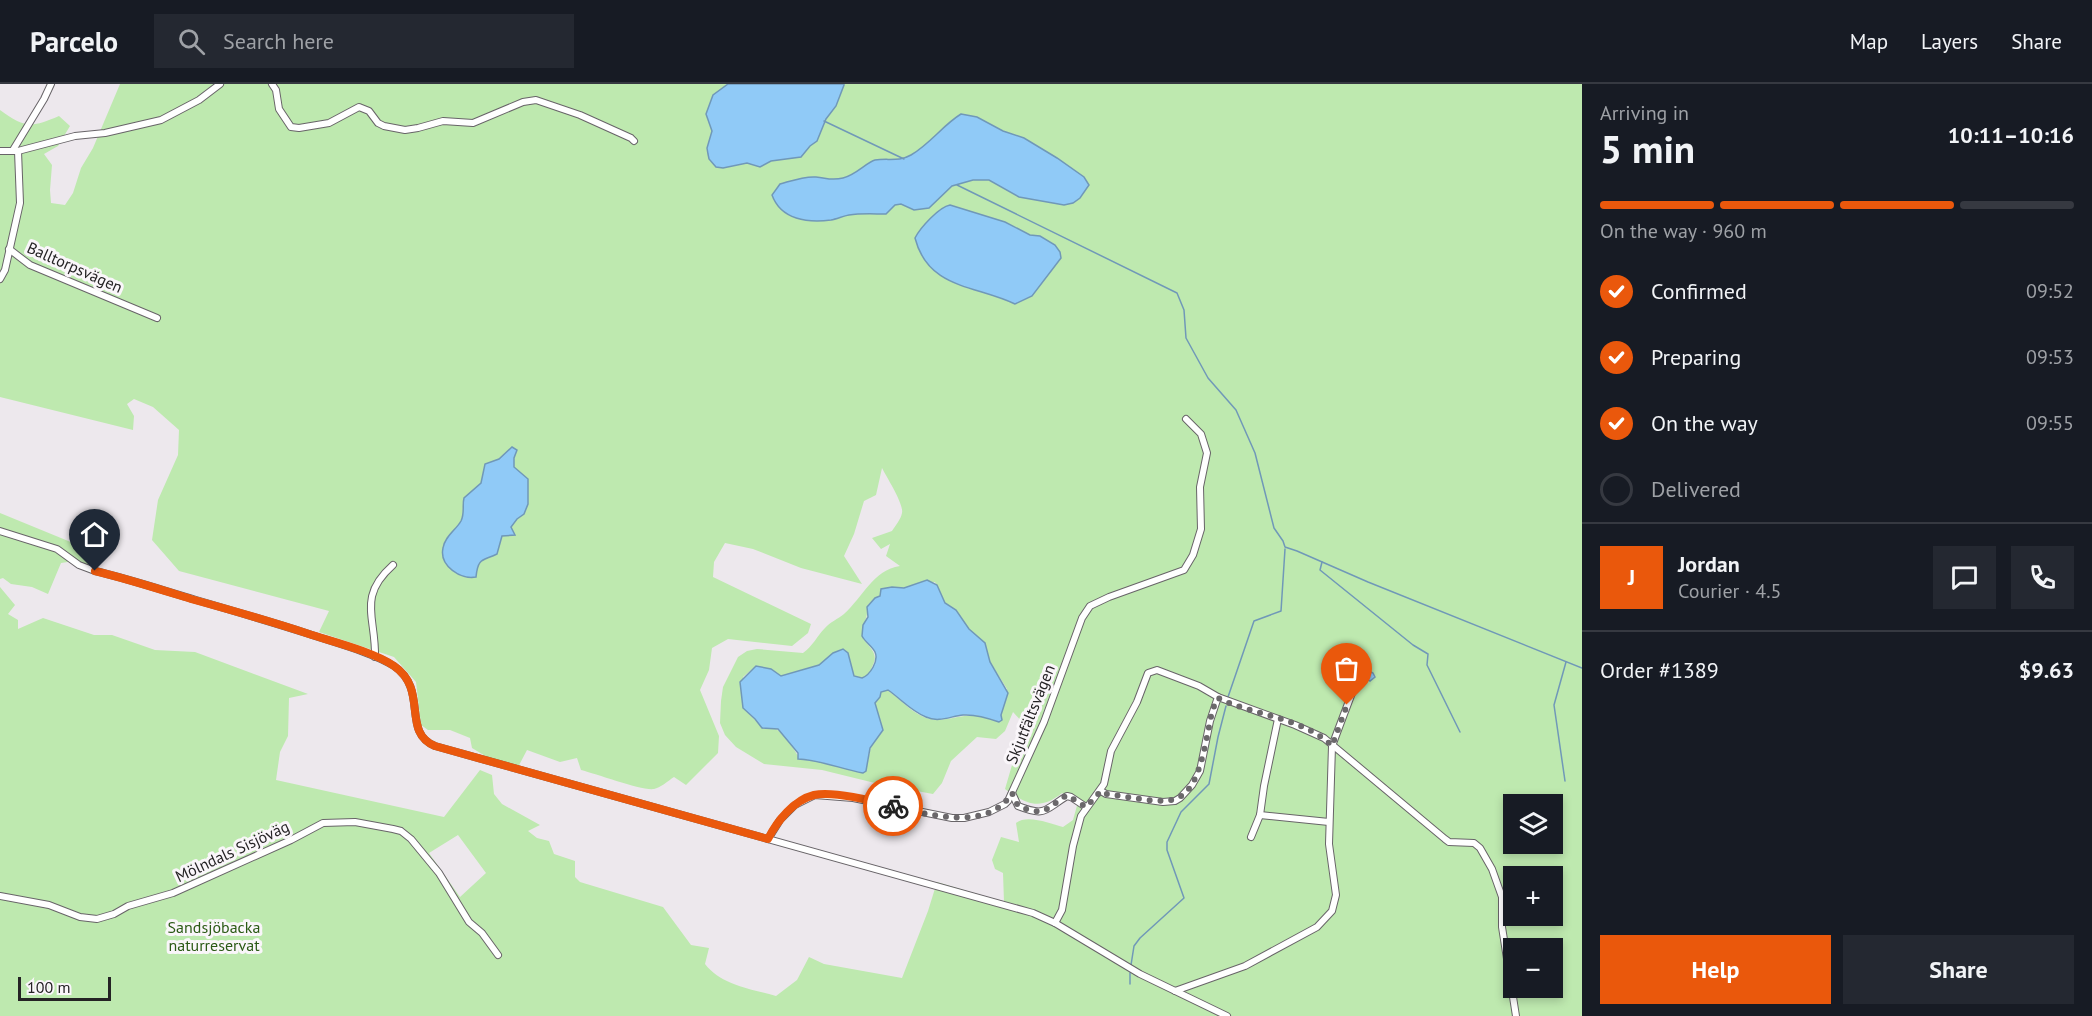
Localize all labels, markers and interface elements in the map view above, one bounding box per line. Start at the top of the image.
search box [154,14,574,68]
text: Parcelo [30,23,118,60]
icon: search [175,25,208,58]
text: Search here [223,27,334,55]
text: Map [1850,28,1888,55]
text: Layers [1921,28,1978,55]
text: Share [2011,28,2062,55]
text: Arriving in [1600,100,1689,126]
text: 10:11–10:16 [1948,121,2074,149]
text: 5 min [1600,123,1695,174]
text: On the way · 960 m [1600,218,1767,244]
street label: Balltorpsvägen [24,237,126,297]
icon: check [1600,275,1633,308]
text: Confirmed [1651,277,1747,305]
text: 09:52 [2026,278,2074,304]
icon: check [1600,341,1633,374]
text: Preparing [1651,343,1741,371]
text: 09:53 [2026,344,2074,370]
icon: check [1600,407,1633,440]
text: On the way [1651,409,1758,437]
text: 09:55 [2026,410,2074,436]
text: Delivered [1651,475,1741,503]
pin [69,509,120,571]
icon: home [78,518,111,551]
button: chat [1933,546,1996,609]
button: phone [2011,546,2074,609]
text: Jordan [1678,550,1740,578]
text: J [1628,563,1635,591]
text: Courier · 4.5 [1678,578,1781,604]
pin [1321,643,1372,705]
icon: bag [1330,652,1363,685]
text: Order #1389 [1600,656,1719,684]
text: $9.63 [2019,656,2074,684]
street label: Skjutfältsvägen [1001,661,1059,767]
courier [863,776,923,836]
icon: bike [877,790,910,823]
map controls [1503,794,1563,998]
button: layers [1503,794,1563,854]
street label: Mölndals Sisjöväg [172,816,292,886]
button: + [1503,866,1563,926]
park label: Sandsjöbacka naturreservat [168,917,260,955]
button: Help [1600,935,1831,1004]
button: Share [1843,935,2074,1004]
button: − [1503,938,1563,998]
scale bar [18,974,111,1002]
text: 100 m [27,977,70,997]

